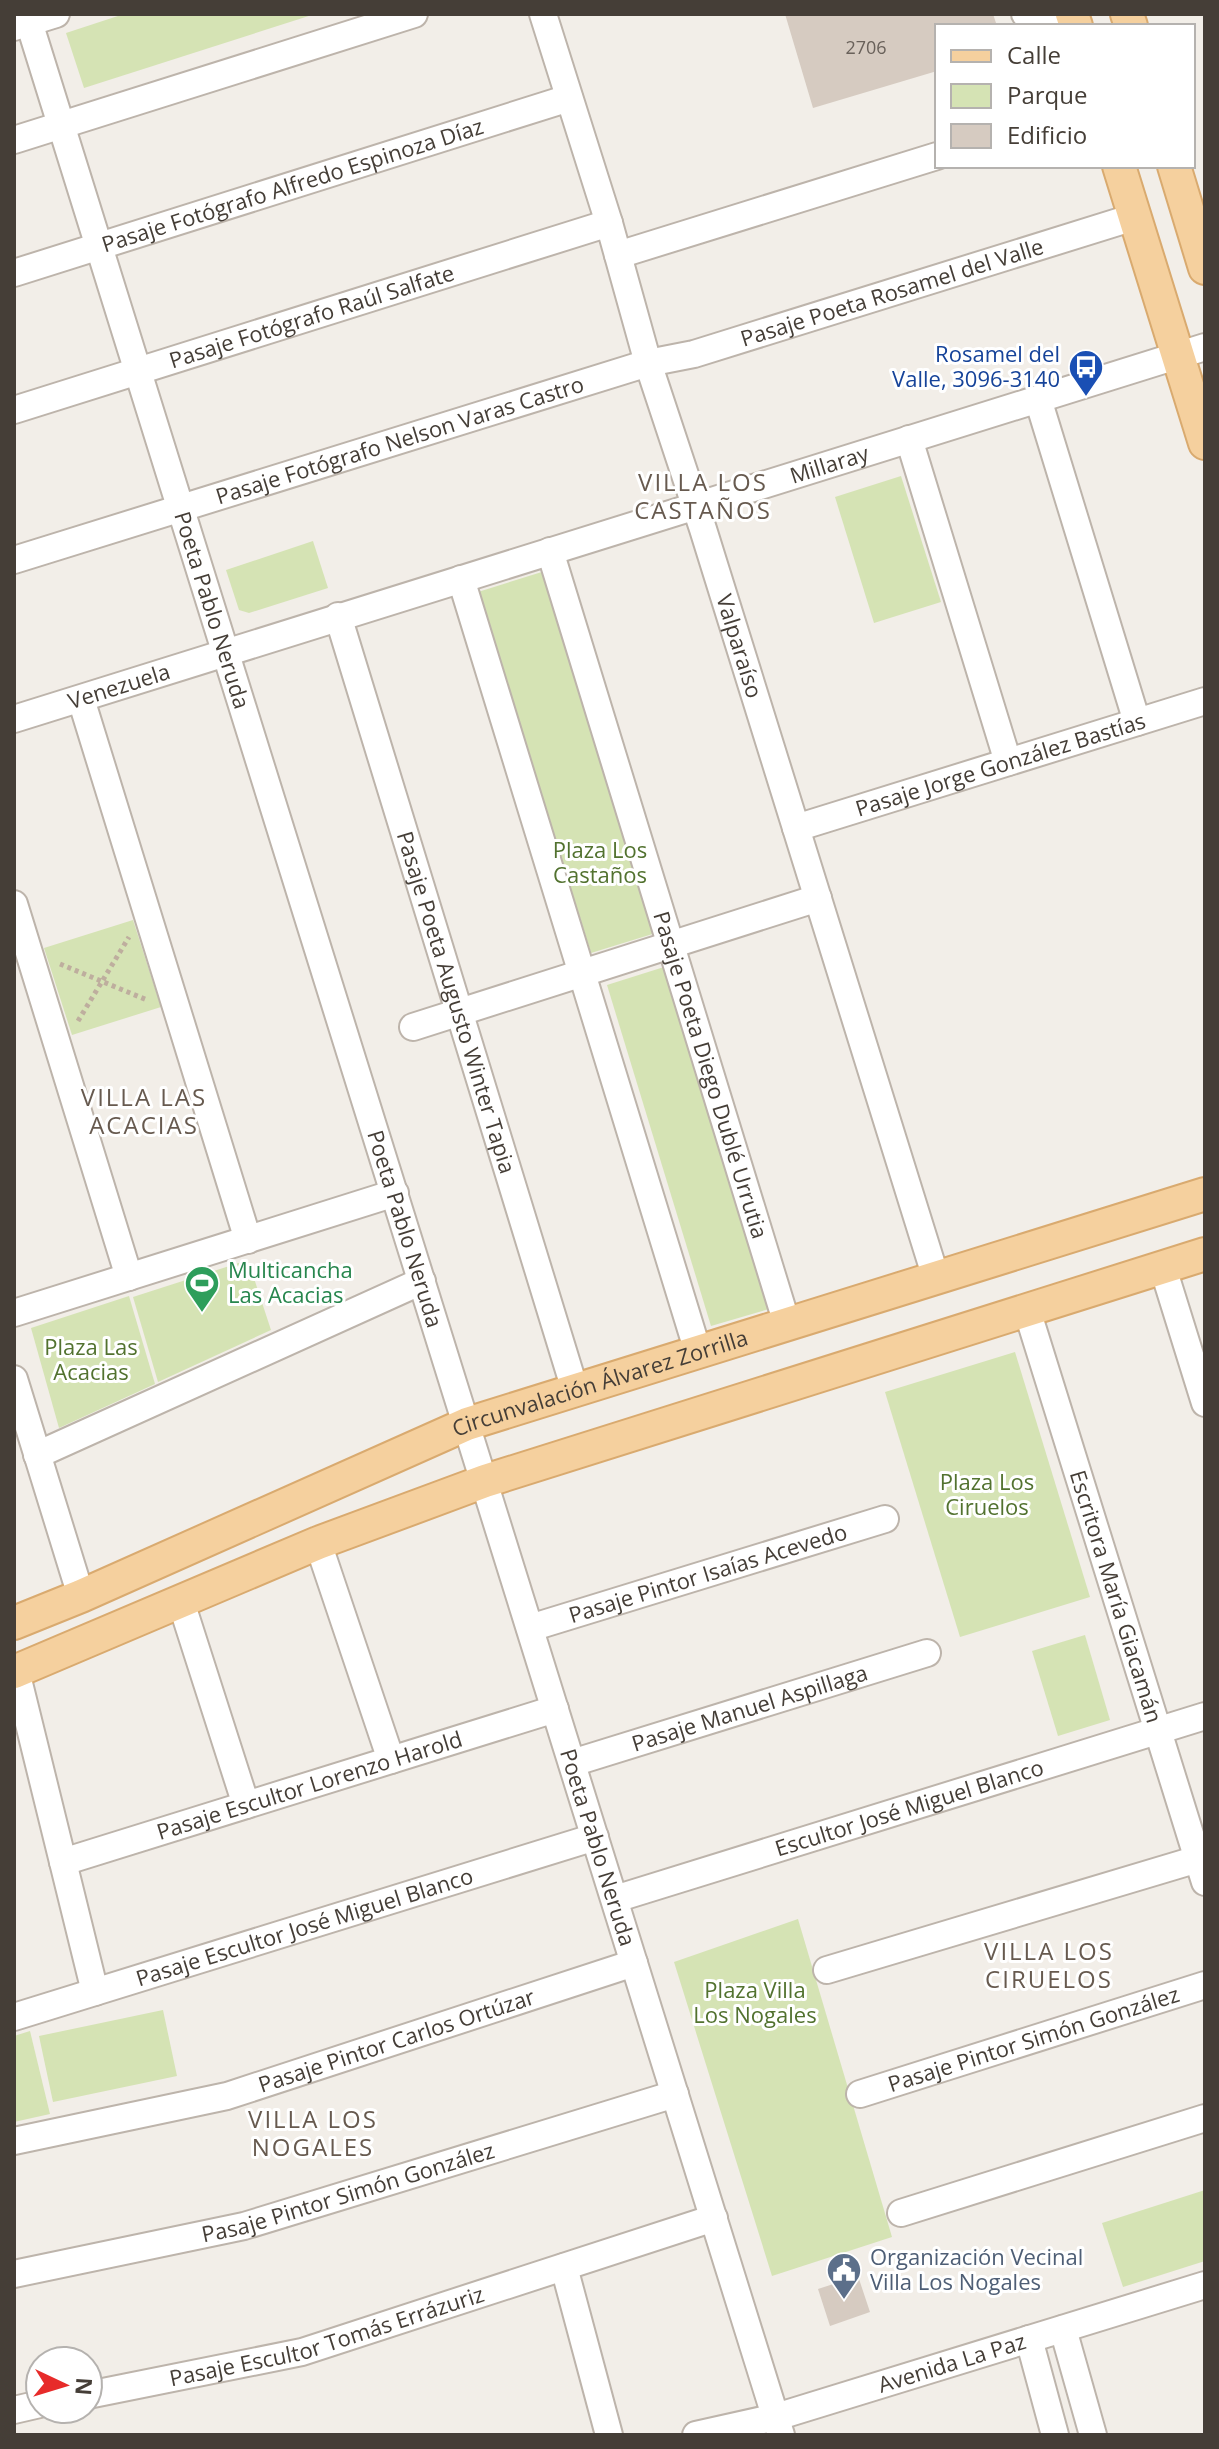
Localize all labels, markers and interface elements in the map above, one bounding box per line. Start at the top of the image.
legend [935,24,1195,168]
house number: 2706 [845,35,887,59]
text: Calle [1007,38,1061,71]
text: Parque [1007,78,1087,111]
street label: Pasaje Fotógrafo Alfredo Espinoza Díaz [98,110,487,258]
text: Edificio [1007,118,1087,151]
street label: Pasaje Poeta Rosamel del Valle [736,230,1047,353]
street label: Pasaje Fotógrafo Raúl Salfate [165,257,458,374]
place label: Rosamel del Valle, 3096-3140 [892,338,1060,393]
bus stop icon: Rosamel del Valle, 3096-3140 [1067,348,1105,398]
street label: Pasaje Fotógrafo Nelson Varas Castro [212,368,587,510]
street label: Millaray [786,437,873,490]
district label: VILLA LOS CASTAÑOS [634,465,772,526]
street label: Poeta Pablo Neruda [168,507,258,712]
street label: Valparaíso [710,590,771,701]
street label: Venezuela [64,655,173,715]
street label: Pasaje Jorge González Bastías [851,704,1149,823]
street label: Pasaje Poeta Augusto Winter Tapia [391,827,524,1177]
park label: Plaza Los Castaños [553,834,647,889]
street label: Pasaje Poeta Diego Dublé Urrutia [647,907,776,1242]
district label: VILLA LAS ACACIAS [81,1080,207,1141]
street label: Poeta Pablo Neruda [361,1126,451,1331]
place label: Multicancha Las Acacias [228,1254,353,1309]
sports icon: Multicancha Las Acacias [183,1264,221,1314]
street label: Circunvalación Álvarez Zorrilla [447,1321,751,1443]
park label: Plaza Las Acacias [44,1331,138,1386]
park label: Plaza Los Ciruelos [940,1466,1034,1521]
street label: Escritora María Giacamán [1064,1466,1171,1726]
street label: Pasaje Pintor Isaías Acevedo [565,1516,850,1629]
street label: Pasaje Manuel Aspillaga [628,1656,871,1758]
street label: Pasaje Escultor Lorenzo Harold [153,1723,466,1846]
street label: Poeta Pablo Neruda [554,1745,644,1950]
street label: Escultor José Miguel Blanco [771,1751,1047,1863]
street label: Pasaje Escultor José Miguel Blanco [132,1860,476,1992]
district label: VILLA LOS CIRUELOS [984,1934,1114,1995]
park label: Plaza Villa Los Nogales [693,1974,817,2029]
street label: Pasaje Pintor Simón González [884,1978,1183,2098]
street label: Pasaje Pintor Carlos Ortúzar [254,1981,538,2099]
district label: VILLA LOS NOGALES [248,2102,378,2163]
street label: Pasaje Pintor Simón González [199,2134,498,2248]
place label: Organización Vecinal Villa Los Nogales [870,2241,1083,2296]
public building icon: Organización Vecinal Villa Los Nogales [825,2251,863,2301]
street label: Pasaje Escultor Tomás Errázuriz [167,2278,487,2392]
street label: Avenida La Paz [874,2325,1029,2399]
north arrow [24,2345,104,2425]
text: N [69,2376,101,2396]

